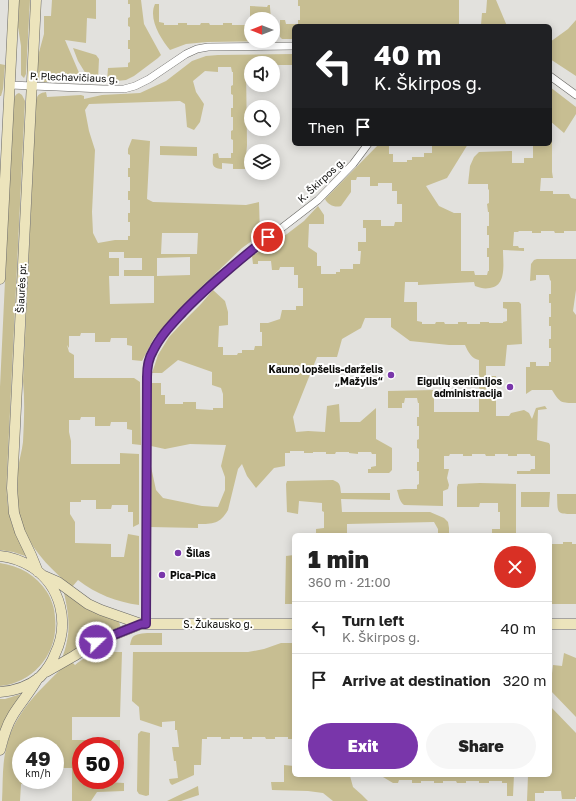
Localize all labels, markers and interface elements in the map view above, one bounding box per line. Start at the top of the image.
north arrow [244,12,280,48]
map controls [244,12,280,180]
text: 40 m [374,38,441,71]
icon: left [308,40,360,92]
button: sound [244,56,280,92]
street label: P. Plechavičiaus g. [30,69,118,85]
text: K. Škirpos g. [374,72,482,94]
button: search [244,100,280,136]
icon: arrive [352,116,374,138]
text: Then [308,118,344,136]
button: layers [244,144,280,180]
street label: K. Škirpos g. [294,154,347,205]
pin [251,220,285,254]
icon: arrive [257,226,279,248]
street label: Šiaurės pr. [13,263,28,313]
place label: Kauno lopšelis-darželis „Mažylis“ [269,363,383,387]
marker: Kauno lopšelis-darželis „Mažylis“ [386,370,396,380]
place label: Eigulių seniūnijos administracija [417,375,502,399]
marker: Eigulių seniūnijos administracija [505,382,515,392]
text: 1 min [308,544,369,573]
button: close [494,546,536,588]
place label: Šilas [186,547,211,559]
marker: Šilas [173,548,183,558]
place label: Pica-Pica [170,569,216,581]
marker: Pica-Pica [157,570,167,580]
text: 360 m · 21:00 [308,574,391,590]
text: Turn left [342,611,404,629]
icon: left [308,617,330,639]
street label: S. Žukausko g. [183,618,253,630]
text: 40 m [501,619,536,637]
position arrow [75,621,117,663]
text: K. Škirpos g. [342,629,420,645]
icon: arrive [308,669,330,691]
text: Arrive at destination [342,671,491,689]
text: 320 m [503,671,547,689]
button: Exit [308,723,418,769]
button: Share [426,723,536,769]
speed limit sign: 50 [72,737,124,789]
text: 49 [25,746,51,770]
text: km/h [25,767,51,779]

